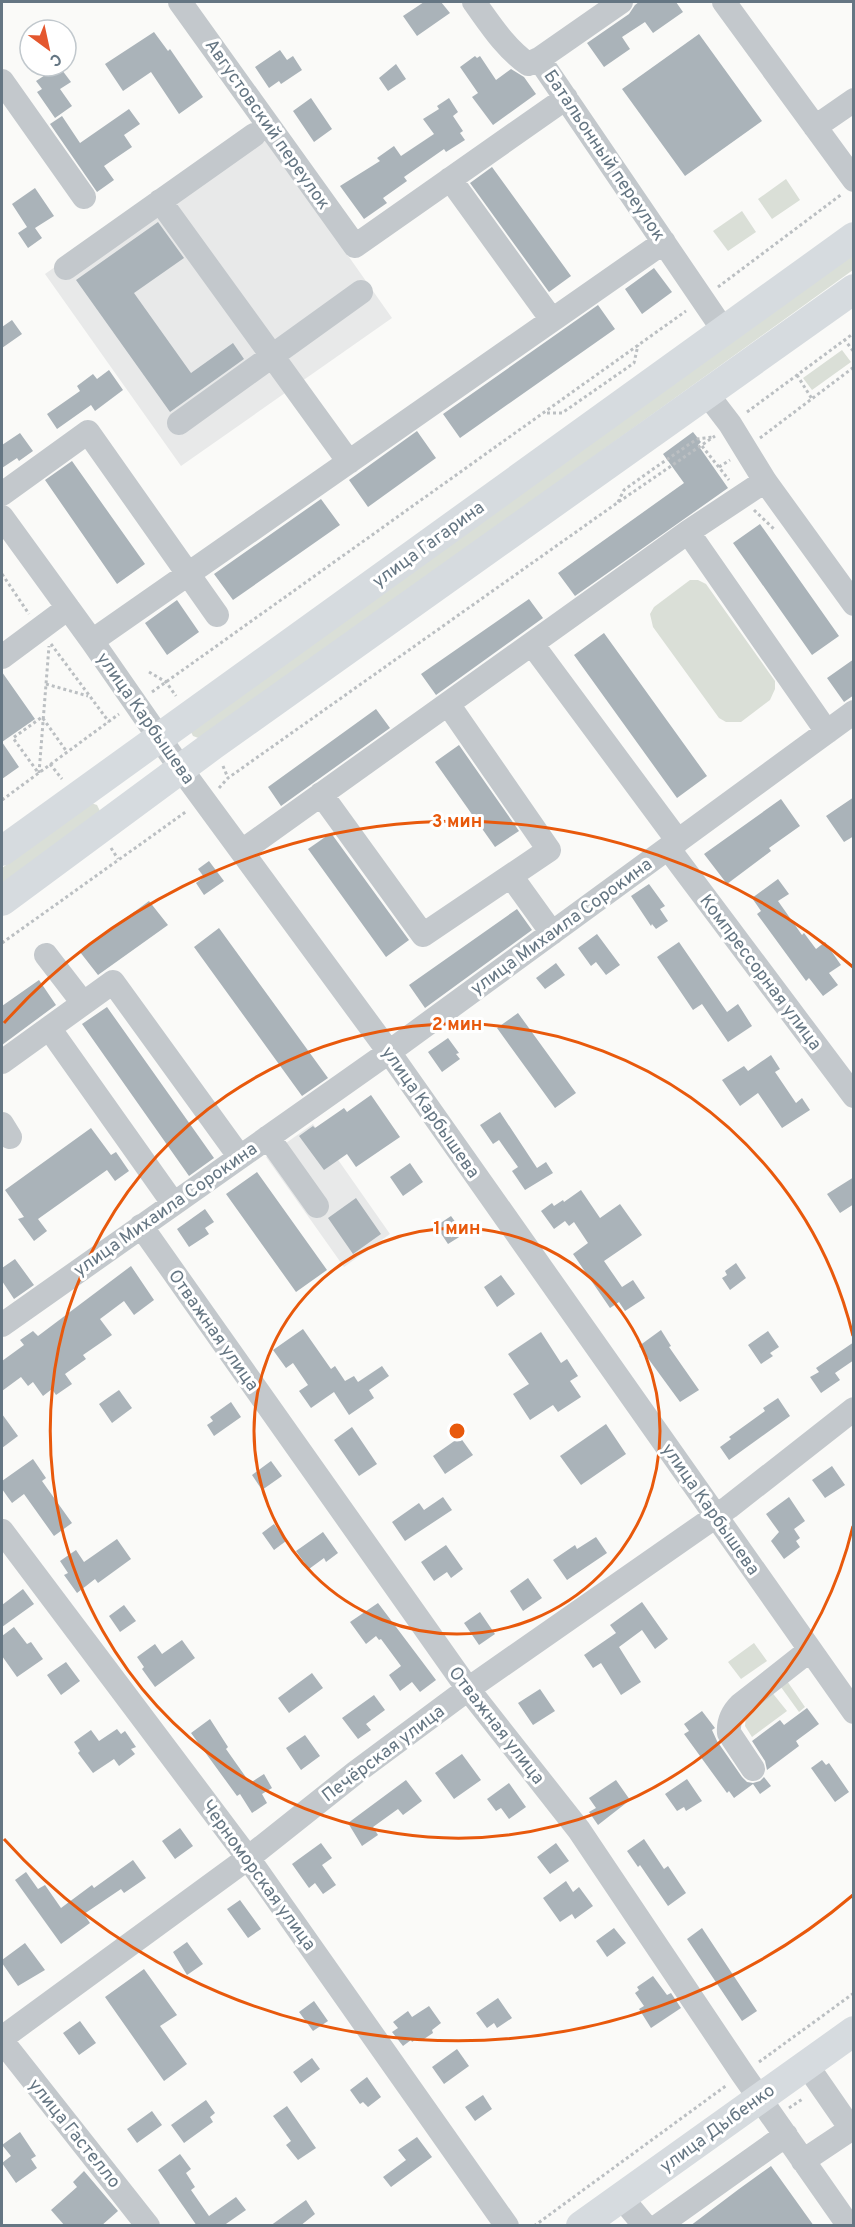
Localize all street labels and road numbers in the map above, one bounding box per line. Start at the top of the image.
street label: Августовский переулок [199,35,335,215]
street label: Батальонный переулок [538,66,670,246]
street label: улица Гагарина [368,497,490,594]
street label: улица Карбышева [91,648,199,789]
street label: улица Михаила Сорокина [467,854,657,1001]
street label: Компрессорная улица [694,890,826,1055]
street label: улица Карбышева [376,1042,484,1183]
street label: улица Михаила Сорокина [70,1138,262,1282]
street label: Отважная улица [162,1266,263,1396]
street label: улица Карбышева [656,1439,764,1580]
street label: Отважная улица [443,1662,549,1789]
street label: Печёрская улица [318,1701,450,1808]
street label: Черноморская улица [195,1796,320,1956]
street label: улица Гастелло [23,2075,125,2193]
street label: улица Дыбенко [656,2080,780,2179]

